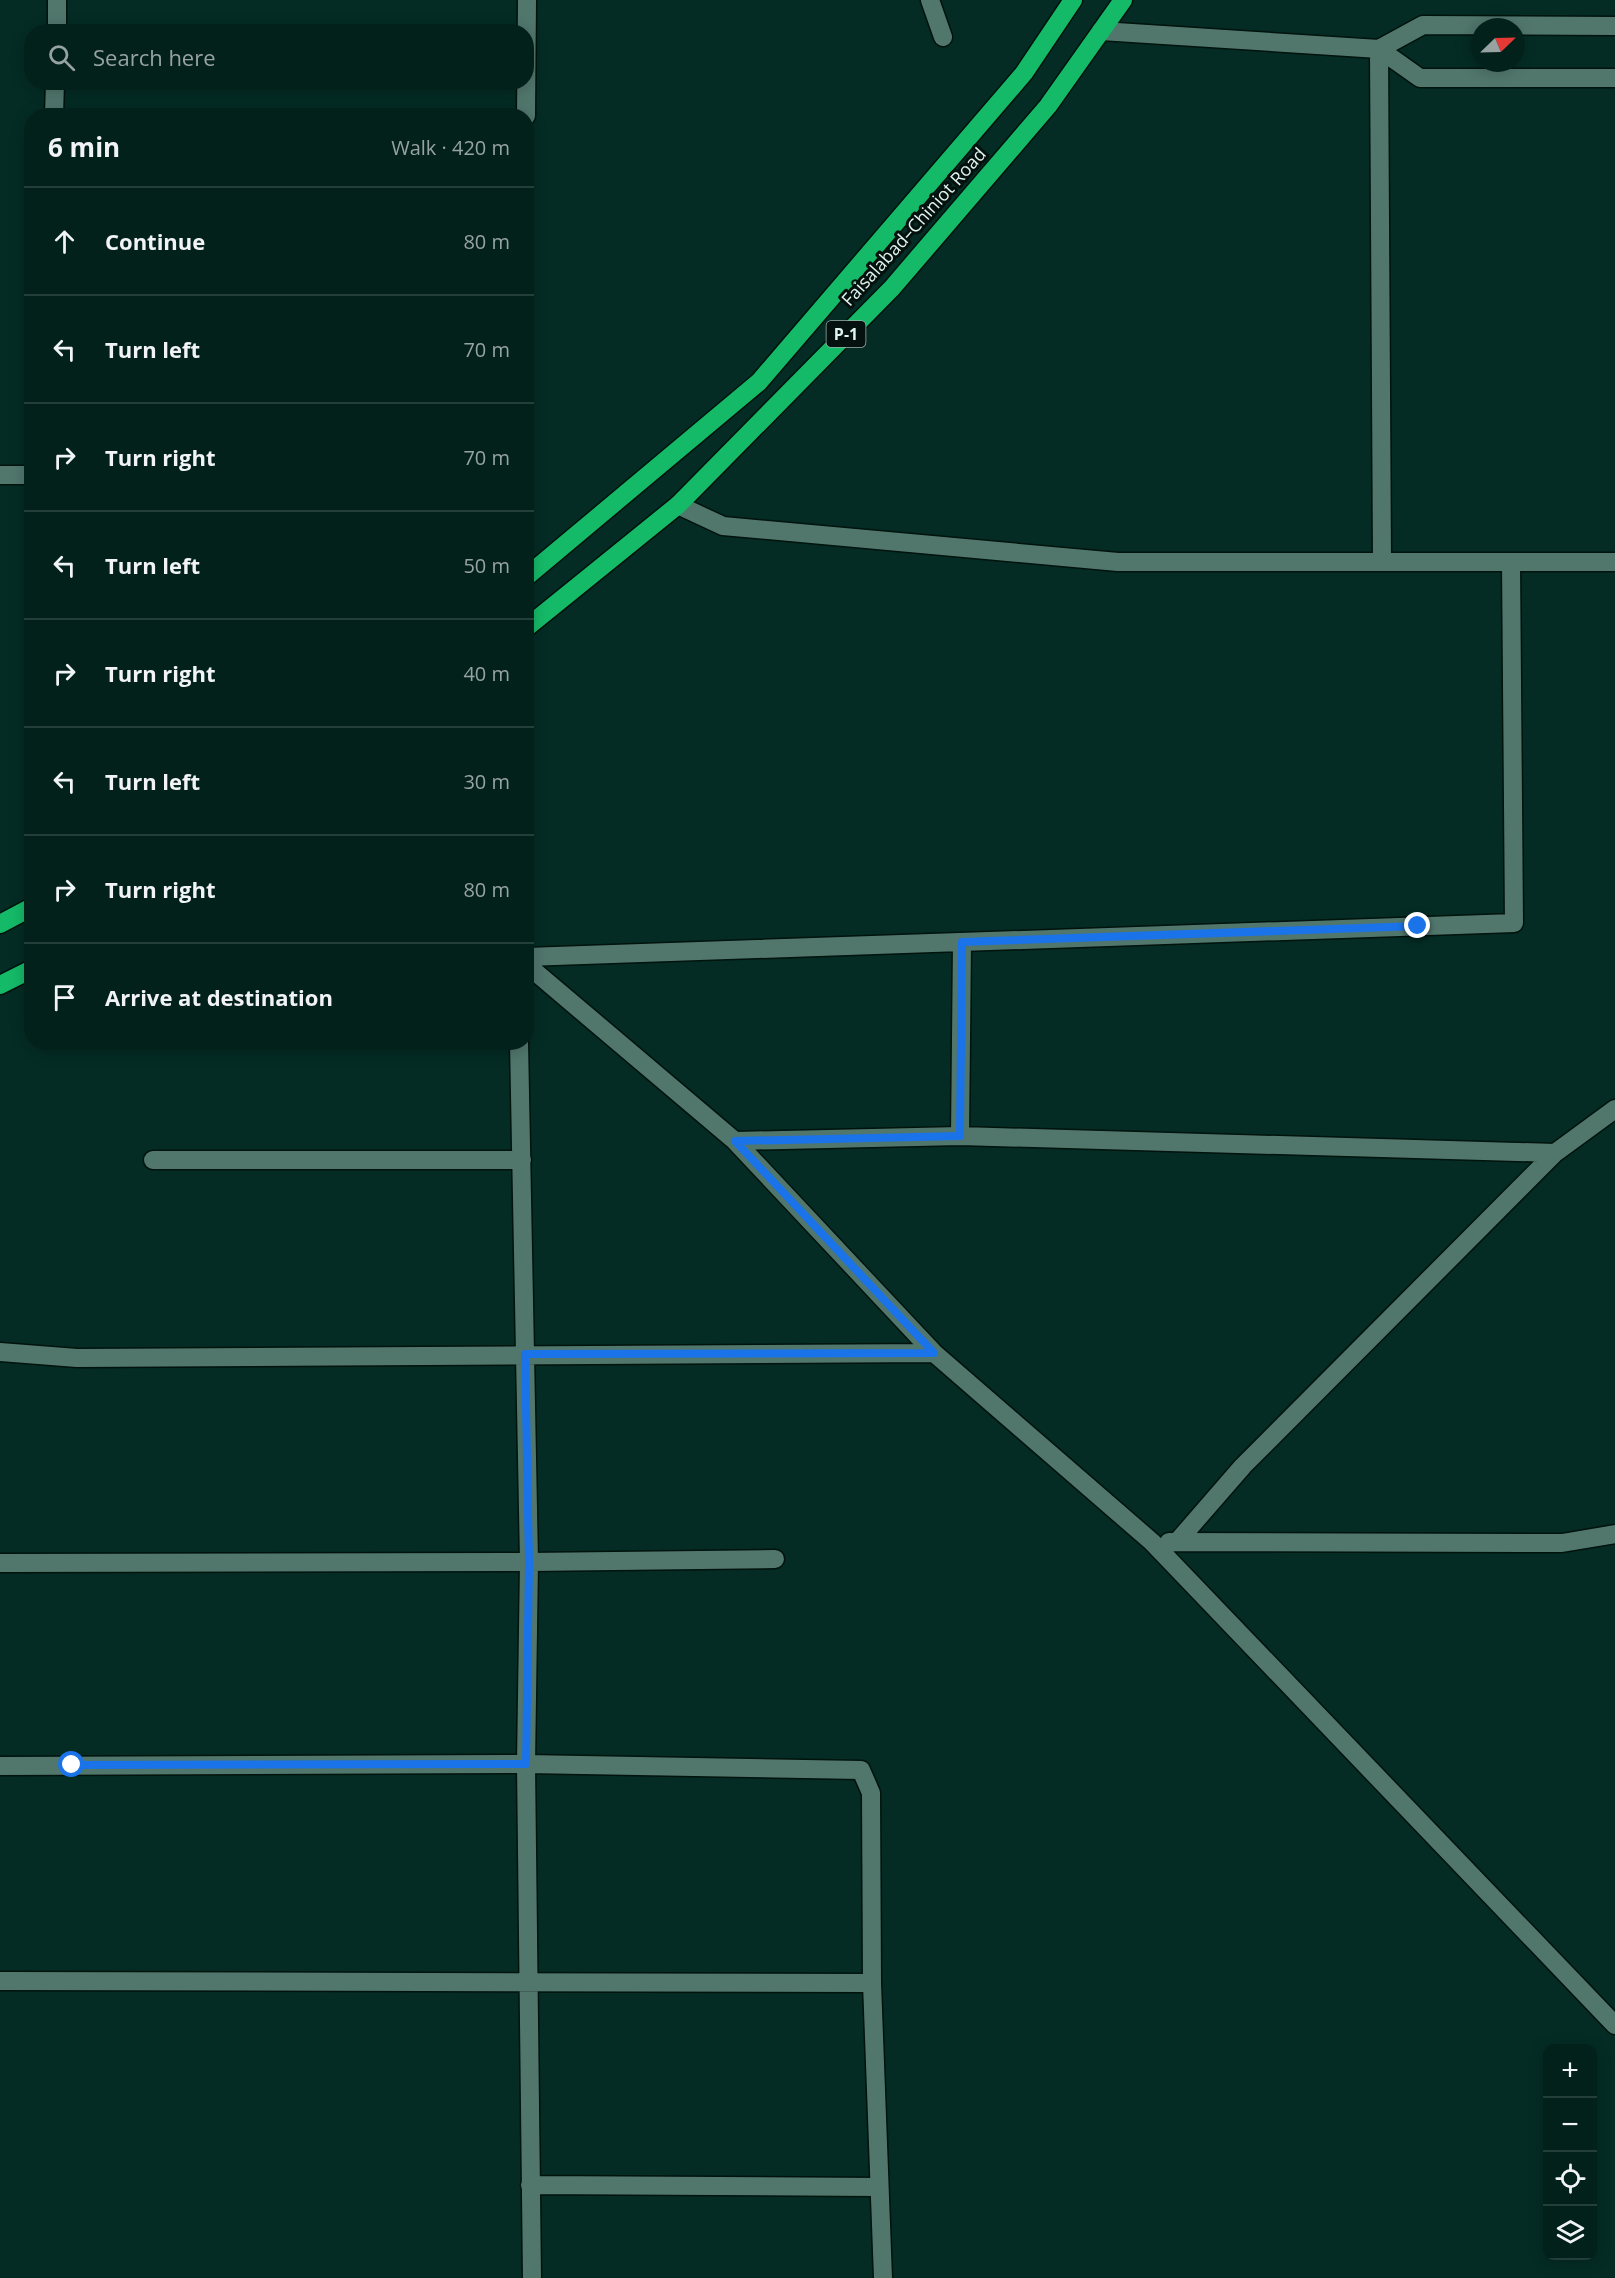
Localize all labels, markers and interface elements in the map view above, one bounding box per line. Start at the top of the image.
north arrow [1471,18,1525,72]
search box [24,24,534,90]
icon: search [45,41,78,74]
text: Search here [93,42,216,72]
text: 6 min [48,129,120,165]
text: Walk · 420 m [391,134,510,161]
street label: Faisalabad–Chiniot Road [836,142,991,311]
icon: ahead [48,225,81,258]
text: Continue [105,226,205,256]
text: 80 m [463,228,510,255]
road number: P-1 [826,321,866,347]
icon: left [48,333,81,366]
text: Turn left [105,334,200,364]
text: 70 m [463,336,510,363]
icon: right [48,441,81,474]
text: Turn right [105,442,216,472]
text: 70 m [463,444,510,471]
icon: left [48,549,81,582]
text: Turn left [105,550,200,580]
text: 50 m [463,552,510,579]
icon: right [48,657,81,690]
text: Turn right [105,658,216,688]
text: 40 m [463,660,510,687]
icon: left [48,765,81,798]
text: Turn left [105,766,200,796]
text: 30 m [463,768,510,795]
icon: right [48,873,81,906]
text: Turn right [105,874,216,904]
text: 80 m [463,876,510,903]
route end [1404,912,1430,938]
icon: arrive [48,981,81,1014]
text: Arrive at destination [105,982,333,1012]
route start [58,1751,84,1777]
map controls [1543,2044,1597,2260]
button: + [1543,2044,1597,2098]
button: − [1543,2098,1597,2152]
button: locate [1543,2152,1597,2206]
button: layers [1543,2206,1597,2260]

